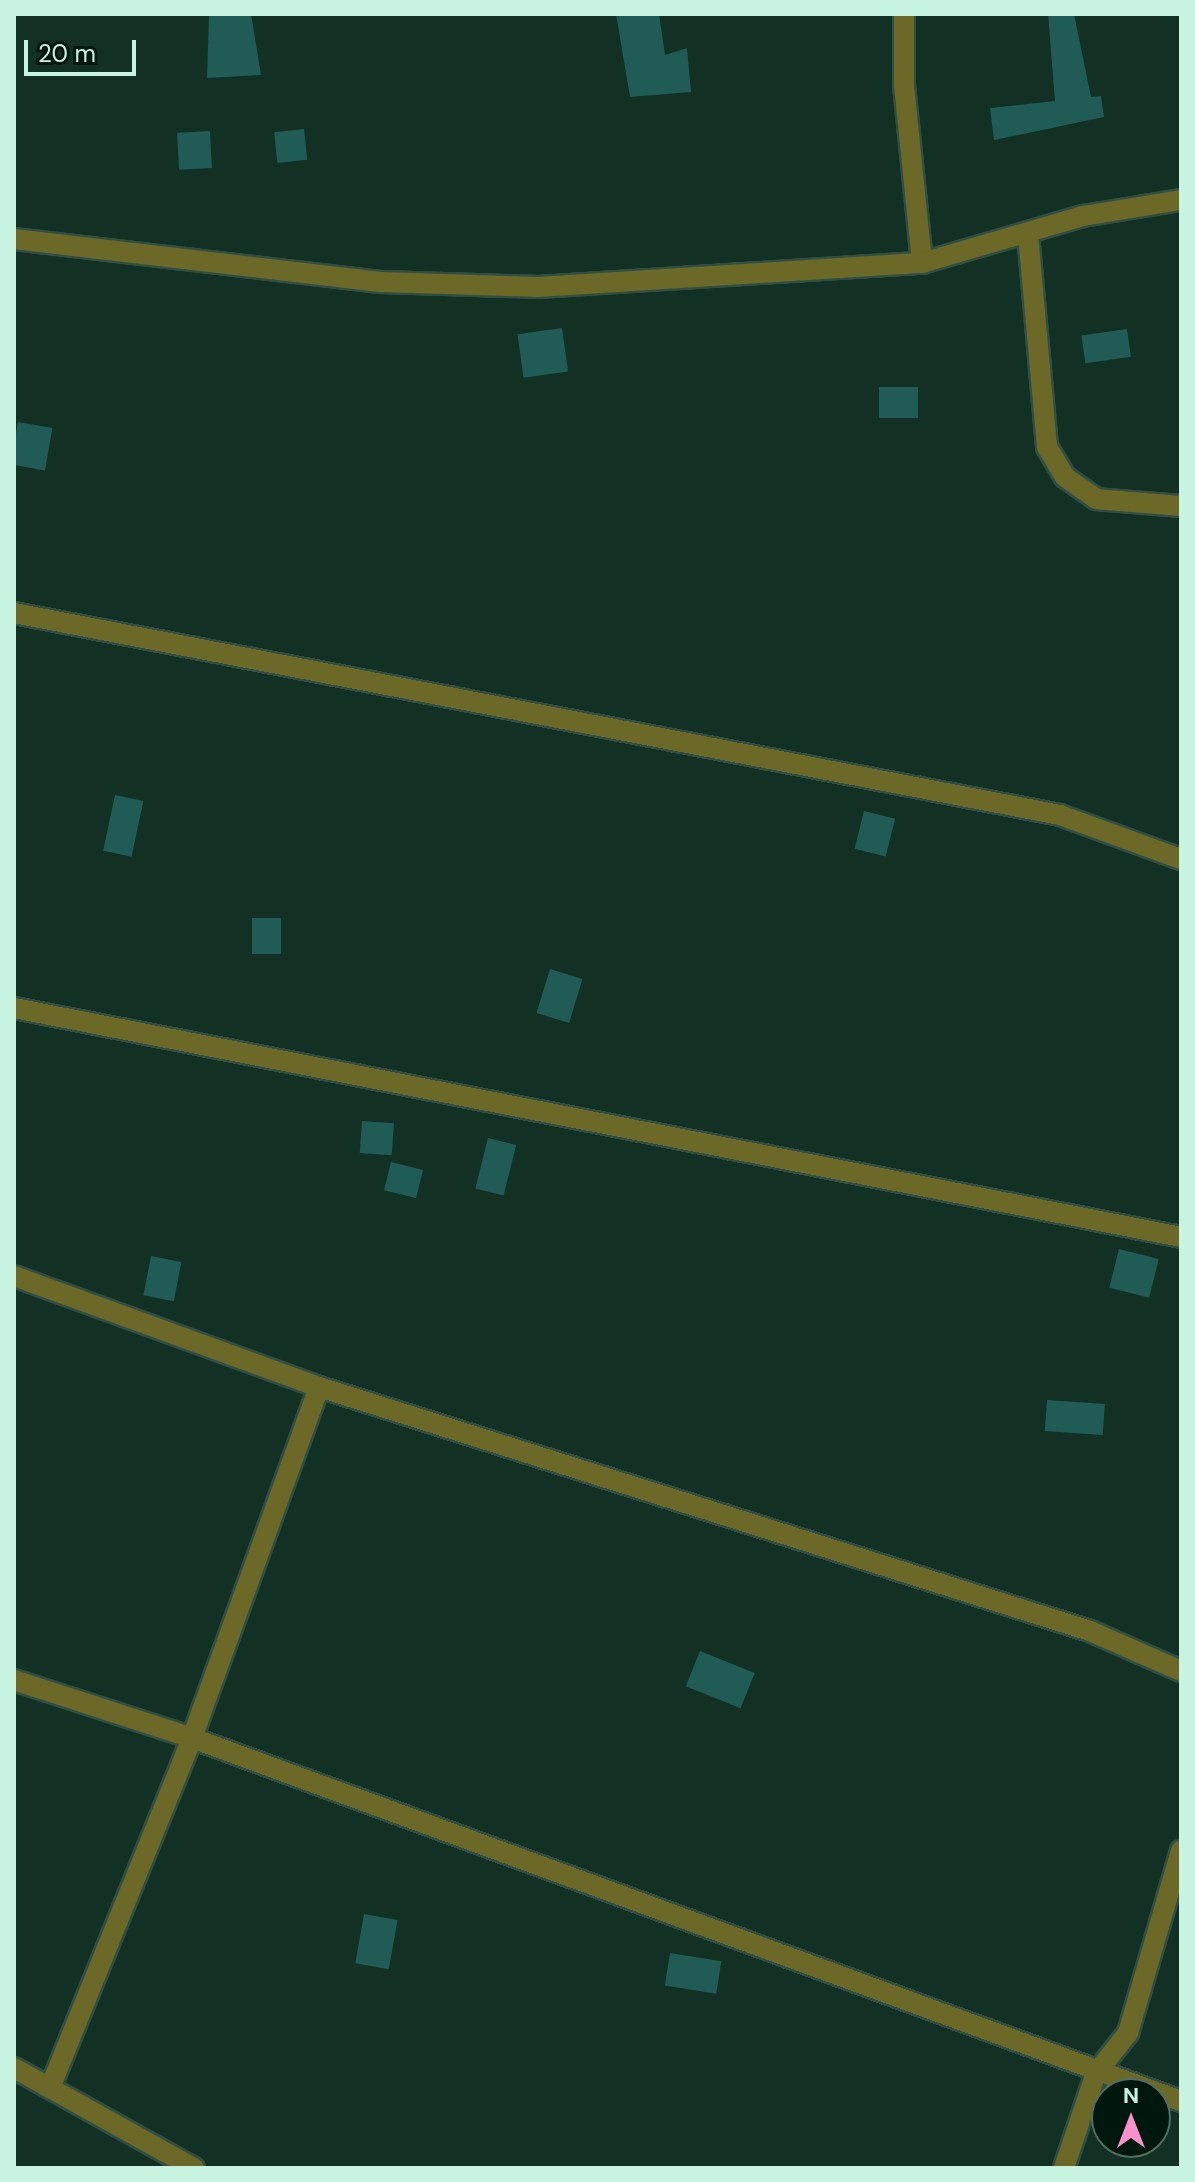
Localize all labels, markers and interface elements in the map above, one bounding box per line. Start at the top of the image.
scale bar [28,24,140,74]
text: 20 m [38,38,96,69]
north arrow [1091,2078,1171,2158]
text: N [1123,2081,1139,2110]

